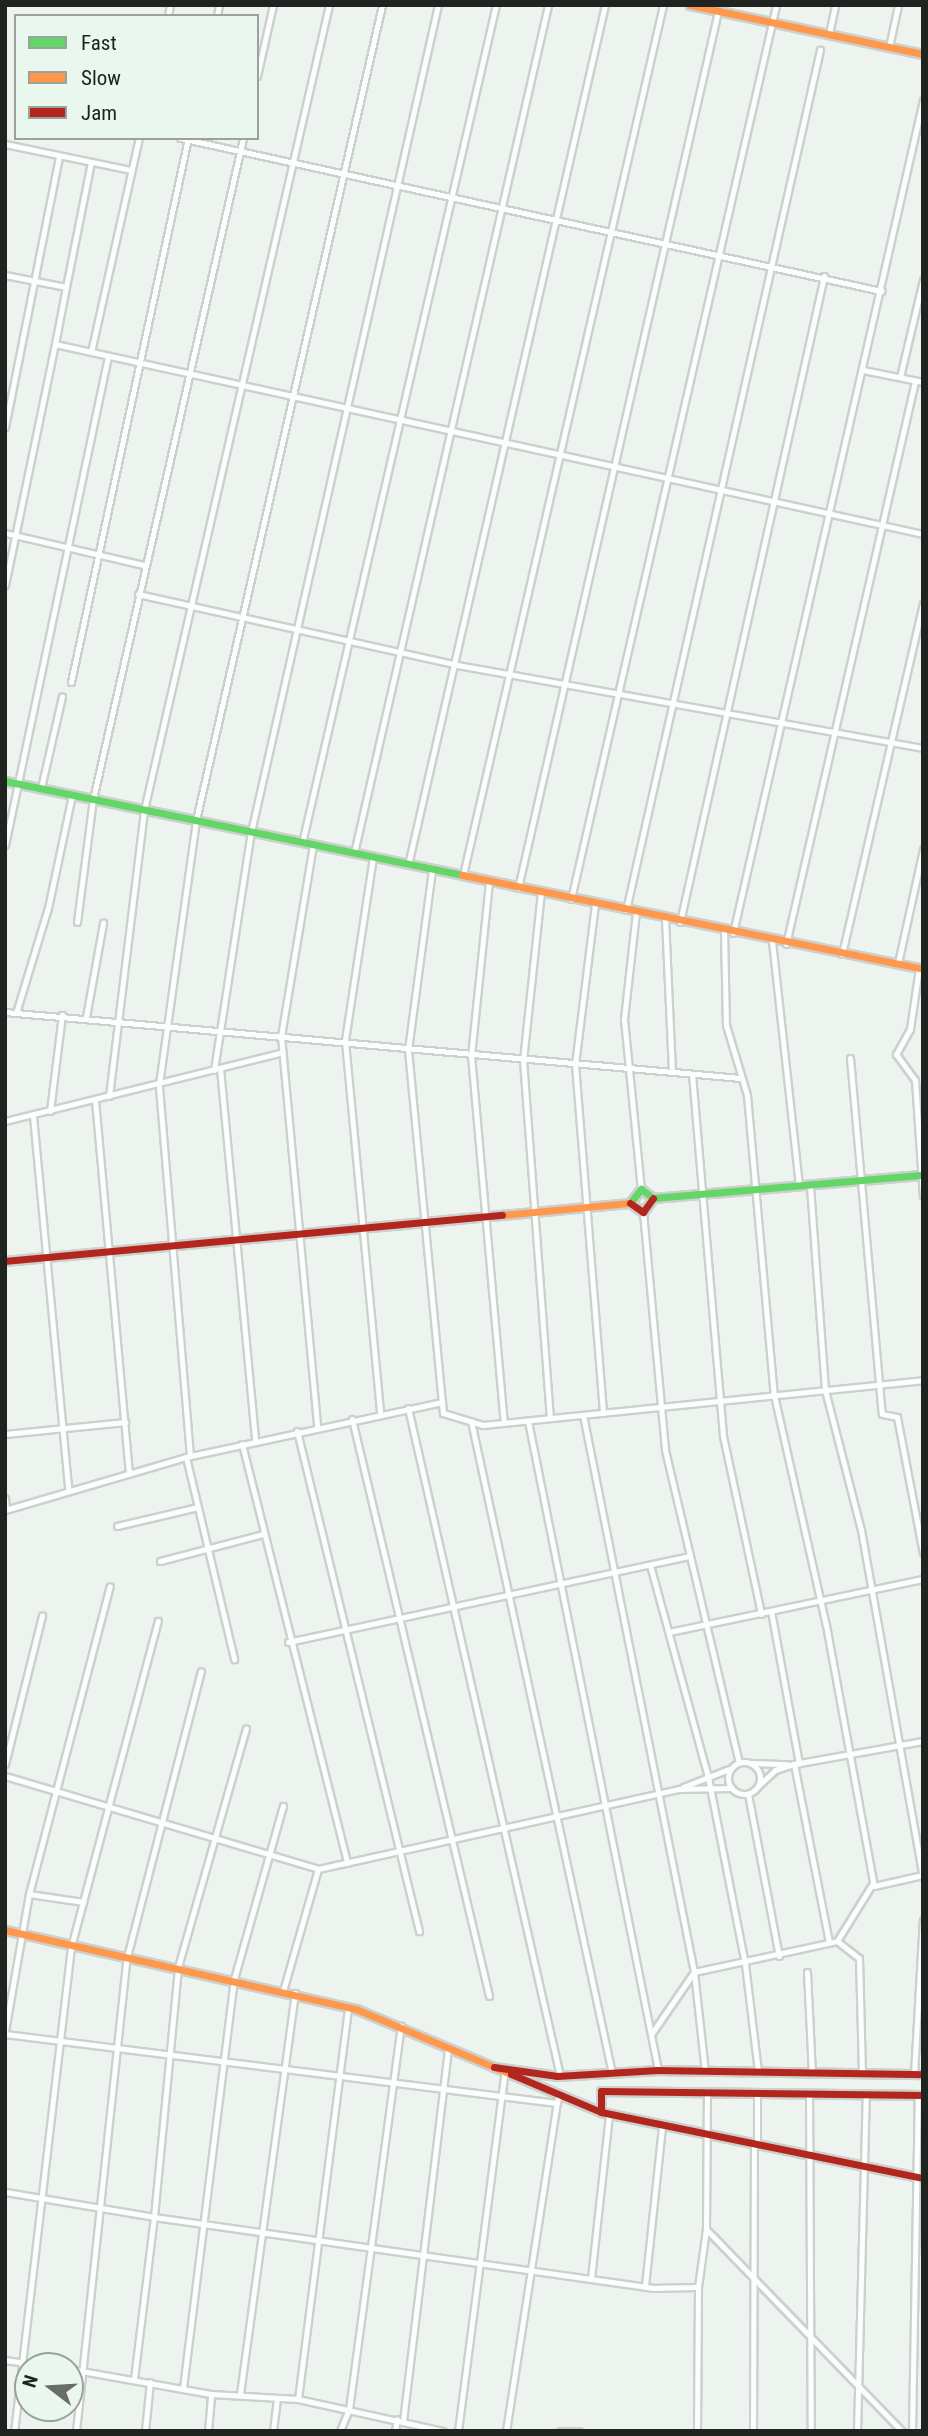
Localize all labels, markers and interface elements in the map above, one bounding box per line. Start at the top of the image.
legend [14,14,259,140]
text: Fast [81,31,117,55]
text: Slow [81,66,121,90]
text: Jam [81,101,117,125]
north arrow [14,2352,84,2422]
text: N [18,2372,43,2390]

